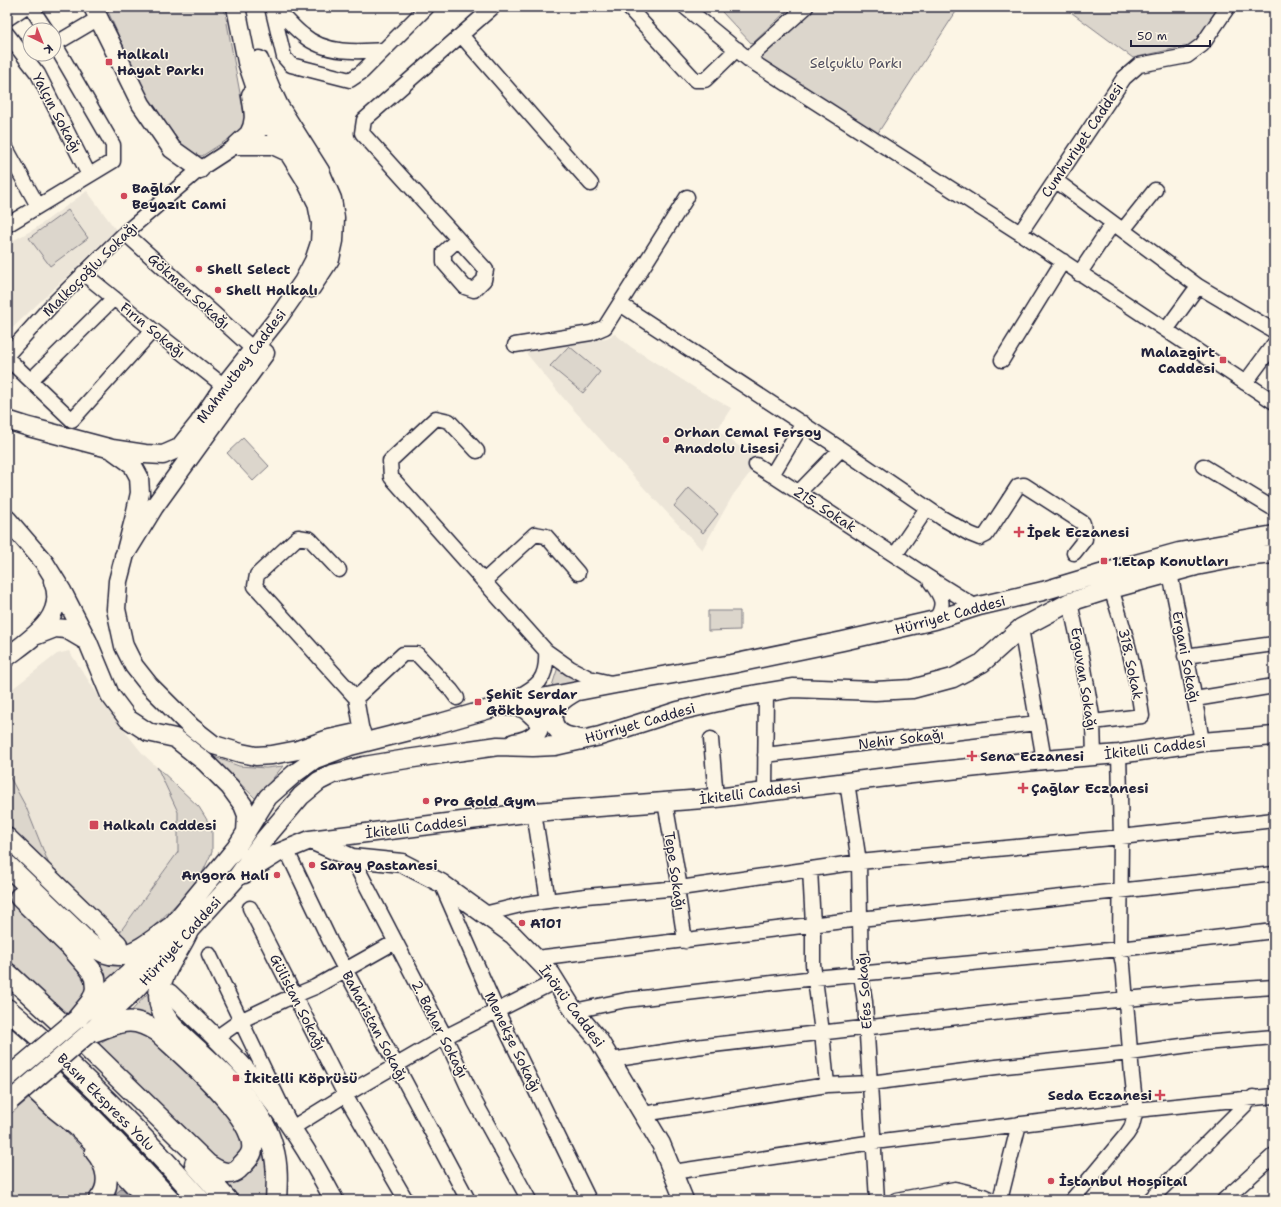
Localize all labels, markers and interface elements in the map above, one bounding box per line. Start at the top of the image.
north arrow [22,22,62,62]
scale bar [1131,22,1210,48]
text: 50 m [1137,28,1167,44]
text: K [40,41,56,57]
place label: Halkalı Hayat Parkı [117,45,204,79]
park label: Selçuklu Parkı [810,54,902,72]
marker: Halkalı Hayat Parkı [104,57,114,67]
street label: Yalçın Sokağı [28,70,86,156]
street label: Cumhuriyet Caddesi [1037,79,1127,201]
place label: Bağlar Beyazıt Cami [132,179,226,213]
marker: Bağlar Beyazıt Cami [119,191,129,201]
street label: Malkoçoğlu Sokağı [39,218,141,320]
street label: Gökmen Sokağı [144,249,234,333]
place label: Shell Select [207,260,291,278]
marker: Shell Select [194,264,204,274]
place label: Shell Halkalı [226,281,318,299]
marker: Shell Halkalı [213,285,223,295]
street label: Fırın Sokağı [117,298,189,362]
street label: Mahmutbey Caddesi [192,305,290,427]
place label: Malazgirt Caddesi [1141,343,1215,377]
marker: Malazgirt Caddesi [1218,355,1228,365]
place label: Orhan Cemal Fersoy Anadolu Lisesi [674,423,822,457]
marker: Orhan Cemal Fersoy Anadolu Lisesi [661,435,671,445]
street label: 215. Sokak [790,482,860,536]
place label: İpek Eczanesi [1027,523,1129,541]
marker: İpek Eczanesi [1014,527,1024,537]
place label: 1.Etap Konutları [1112,552,1229,570]
marker: 1.Etap Konutları [1099,556,1109,566]
street label: Hürriyet Caddesi [893,592,1007,638]
street label: Ergani Sokağı [1168,610,1204,704]
street label: Erguvan Sokağı [1067,626,1101,732]
street label: 318. Sokak [1115,627,1147,701]
place label: Şehit Serdar Gökbayrak [486,685,578,719]
marker: Şehit Serdar Gökbayrak [473,697,483,707]
street label: Hürriyet Caddesi [583,699,697,747]
street label: Nehir Sokağı [857,725,945,753]
street label: İkitelli Caddesi [1103,733,1207,763]
place label: Sena Eczanesi [980,747,1084,765]
marker: Sena Eczanesi [967,751,977,761]
street label: İkitelli Caddesi [698,778,802,808]
place label: Çağlar Eczanesi [1031,779,1149,797]
marker: Çağlar Eczanesi [1018,783,1028,793]
place label: Pro Gold Gym [434,792,536,810]
marker: Pro Gold Gym [421,796,431,806]
street label: İkitelli Caddesi [364,812,468,842]
place label: Halkalı Caddesi [103,816,217,834]
marker: Halkalı Caddesi [88,819,100,831]
street label: Tepe Sokağı [661,830,689,912]
place label: Saray Pastanesi [320,856,437,874]
marker: Saray Pastanesi [307,860,317,870]
place label: Angora Halı [181,866,269,884]
marker: Angora Halı [272,870,282,880]
street label: Hürriyet Caddesi [135,893,225,989]
place label: A101 [530,914,562,932]
marker: A101 [517,918,527,928]
street label: Gülistan Sokağı [266,951,330,1053]
street label: Efes Sokağı [852,952,876,1030]
street label: İnönü Caddesi [535,961,609,1051]
street label: Baharistan Sokağı [338,968,412,1084]
street label: 2. Bahar Sokağı [408,977,472,1081]
street label: Menekşe Sokağı [481,989,545,1095]
street label: Basın Ekspress Yolu [53,1049,159,1155]
place label: İkitelli Köprüsü [244,1069,358,1087]
marker: İkitelli Köprüsü [231,1073,241,1083]
place label: Seda Eczanesi [1048,1086,1152,1104]
marker: Seda Eczanesi [1155,1090,1165,1100]
place label: İstanbul Hospital [1059,1172,1187,1190]
marker: İstanbul Hospital [1046,1176,1056,1186]

